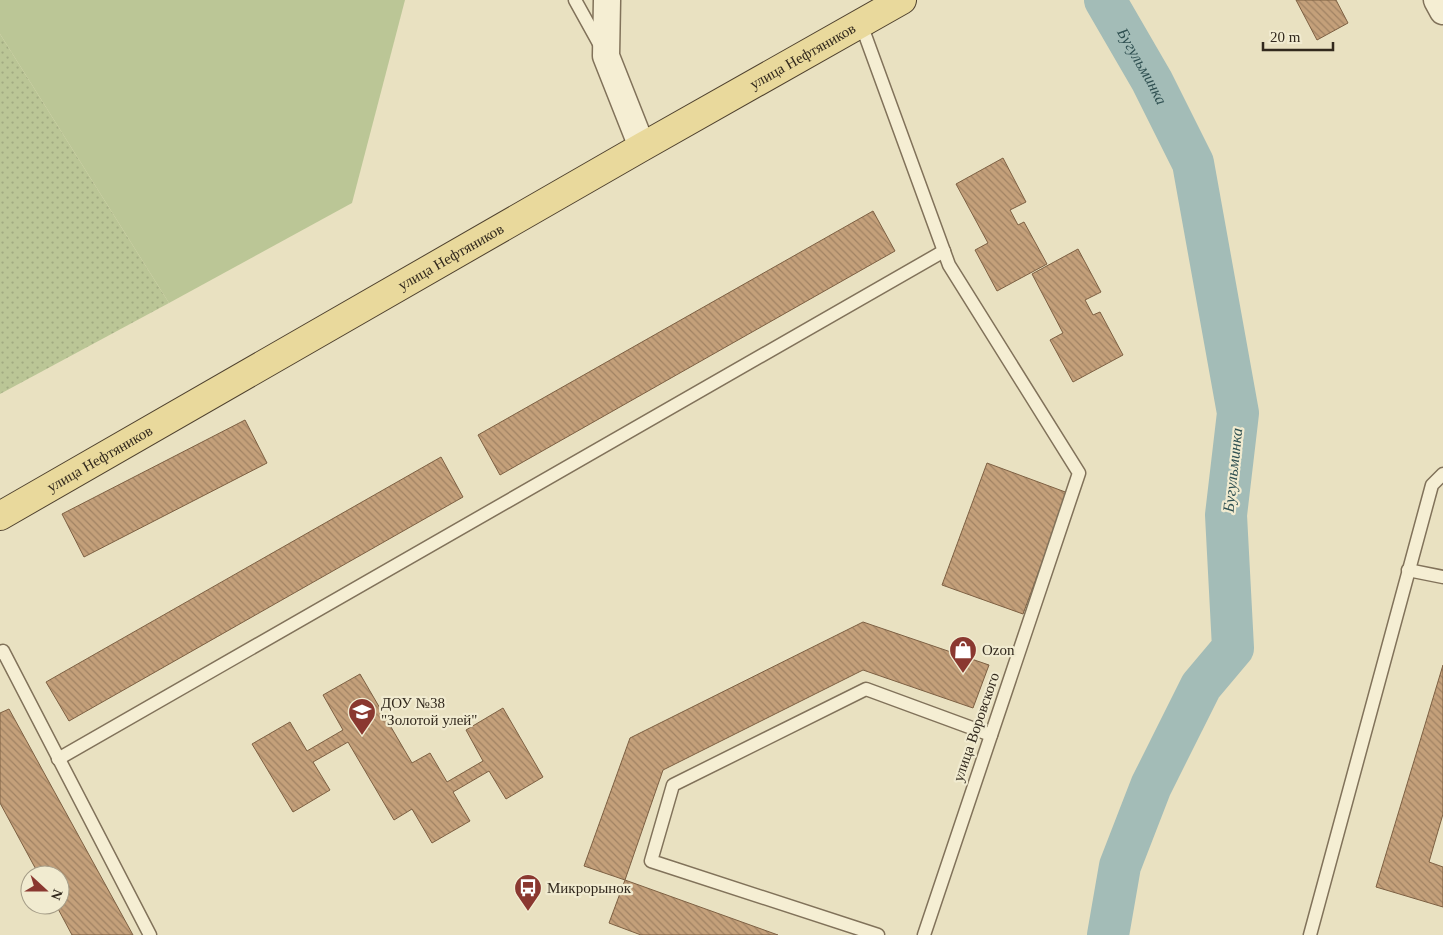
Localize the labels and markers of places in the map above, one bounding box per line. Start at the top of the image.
shop icon: Ozon [948,635,978,674]
place label: Ozon [982,642,1015,658]
place label: ДОУ №38 "Золотой улей" [381,695,478,728]
school or university icon: ДОУ №38 "Золотой улей" [347,697,377,736]
bus stop icon: Микрорынок [513,873,543,912]
place label: Микрорынок [547,880,632,896]

